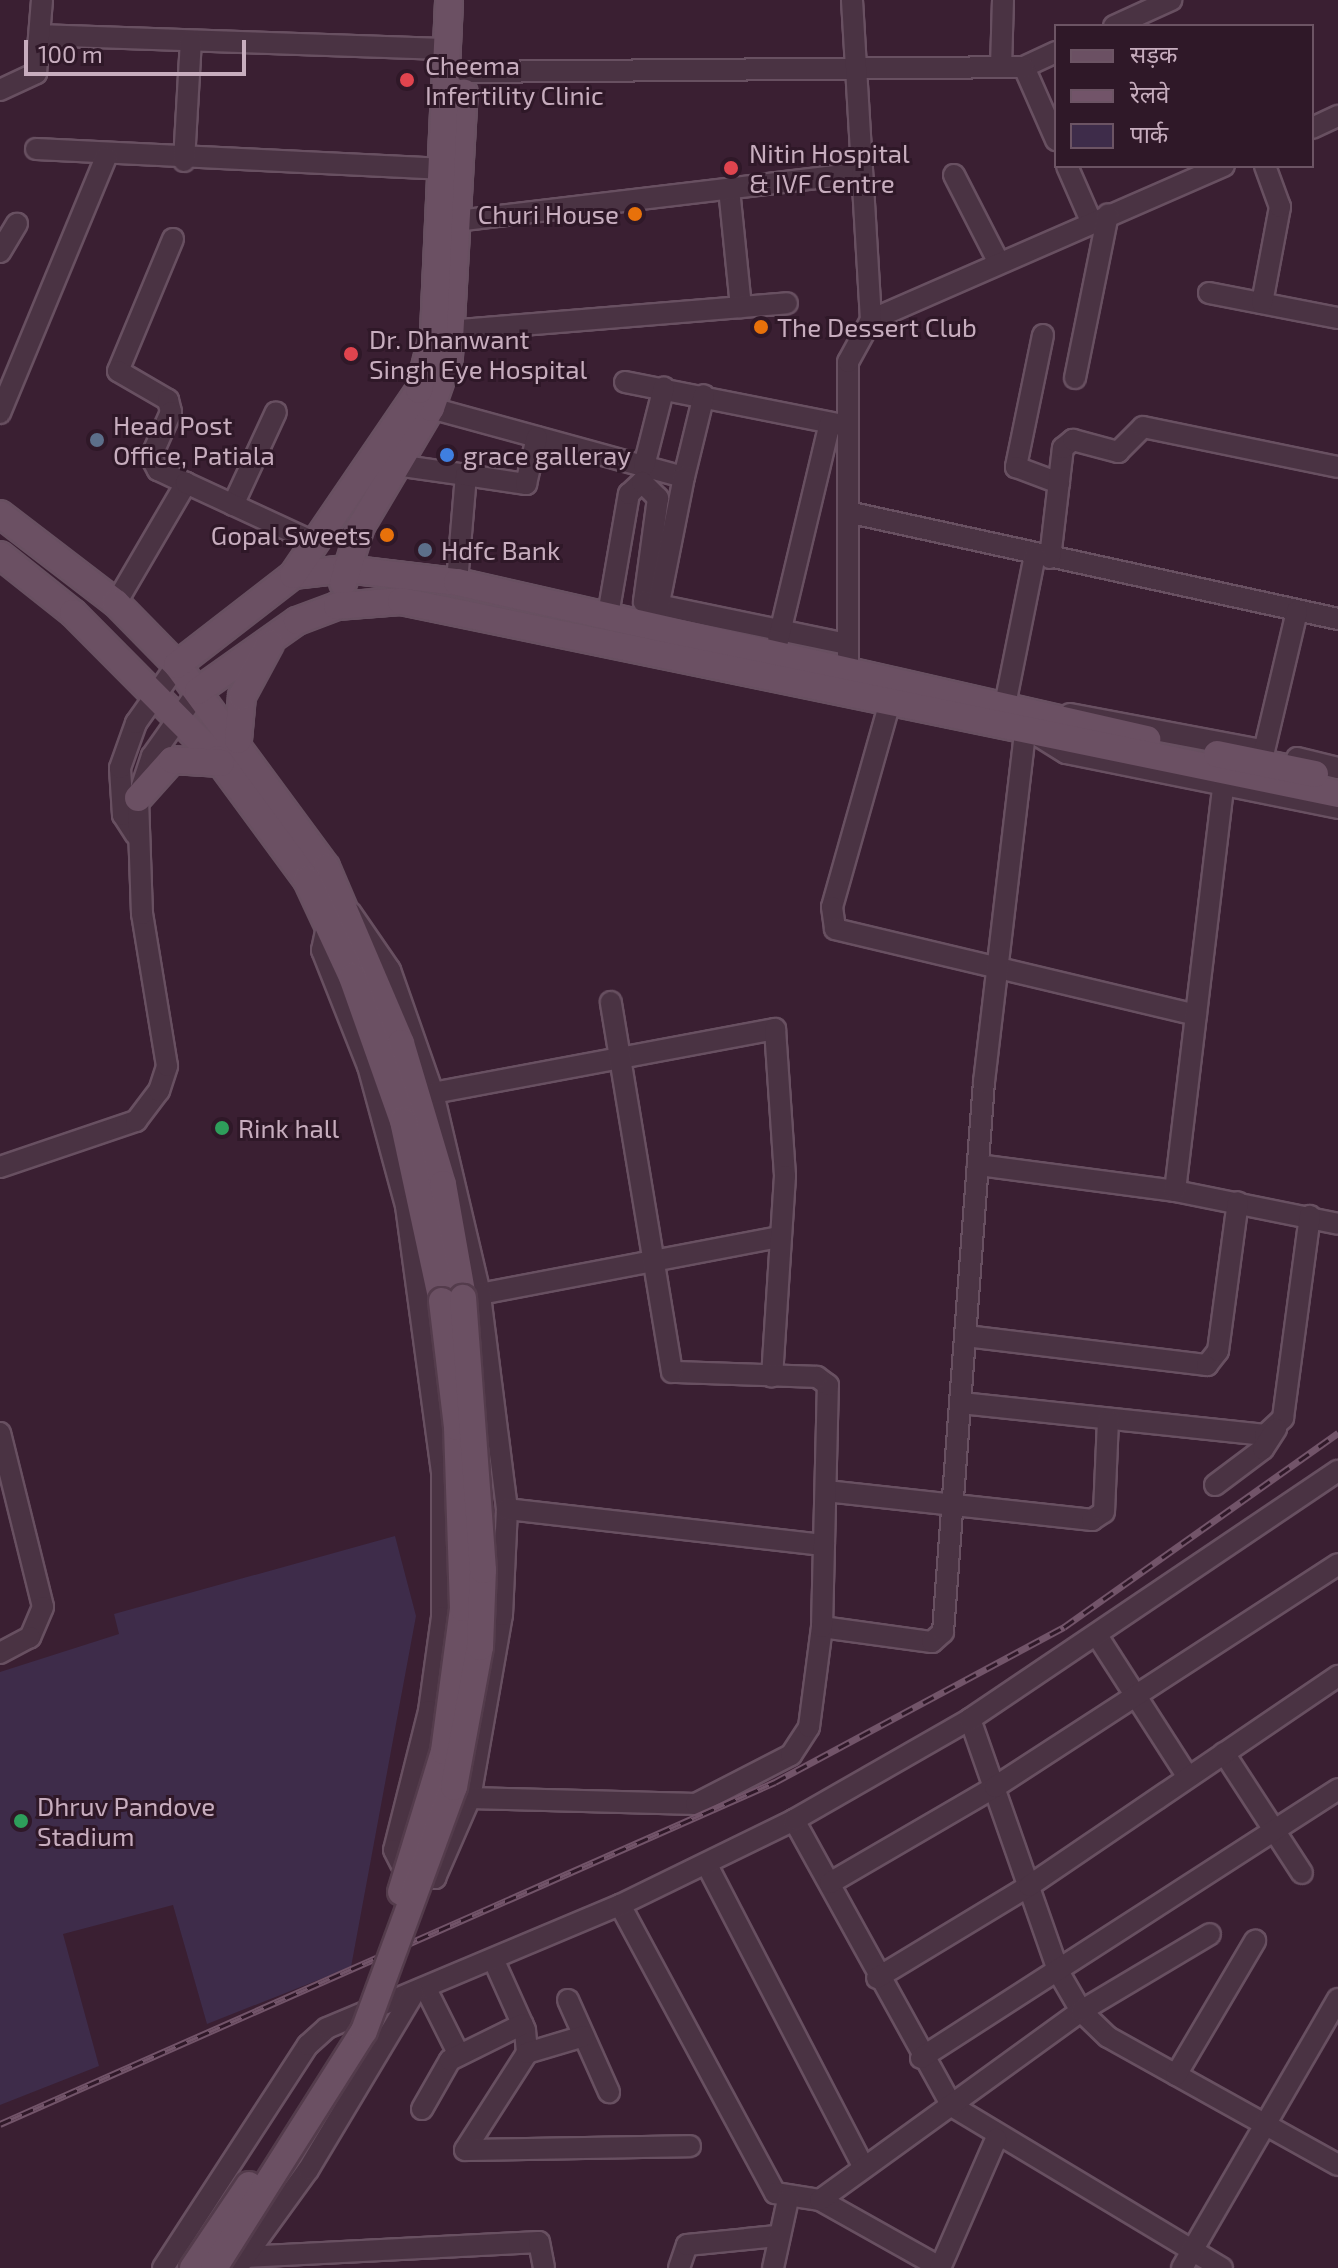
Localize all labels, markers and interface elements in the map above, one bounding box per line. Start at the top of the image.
scale bar [28,24,250,74]
legend [1054,24,1314,168]
text: 100 m [38,39,103,68]
text: सड़क [1130,39,1178,68]
place label: Cheema Infertility Clinic [425,49,604,110]
marker: Cheema Infertility Clinic [396,69,418,91]
text: रेलवे [1130,79,1169,108]
text: पार्क [1130,119,1168,148]
place label: Nitin Hospital & IVF Centre [749,137,910,198]
marker: Nitin Hospital & IVF Centre [720,157,742,179]
place label: Churi House [477,198,619,230]
marker: Churi House [626,205,644,223]
place label: The Dessert Club [777,311,977,343]
marker: The Dessert Club [752,318,770,336]
place label: Dr. Dhanwant Singh Eye Hospital [369,323,587,384]
marker: Dr. Dhanwant Singh Eye Hospital [340,343,362,365]
place label: Head Post Office, Patiala [113,409,275,470]
marker: Head Post Office, Patiala [88,431,106,449]
place label: grace galleray [463,439,631,471]
marker: grace galleray [438,446,456,464]
place label: Gopal Sweets [210,519,371,551]
marker: Gopal Sweets [378,526,396,544]
place label: Hdfc Bank [441,534,560,566]
marker: Hdfc Bank [416,541,434,559]
place label: Rink hall [238,1112,339,1144]
marker: Rink hall [213,1119,231,1137]
place label: Dhruv Pandove Stadium [37,1790,216,1852]
marker: Dhruv Pandove Stadium [12,1812,30,1830]

